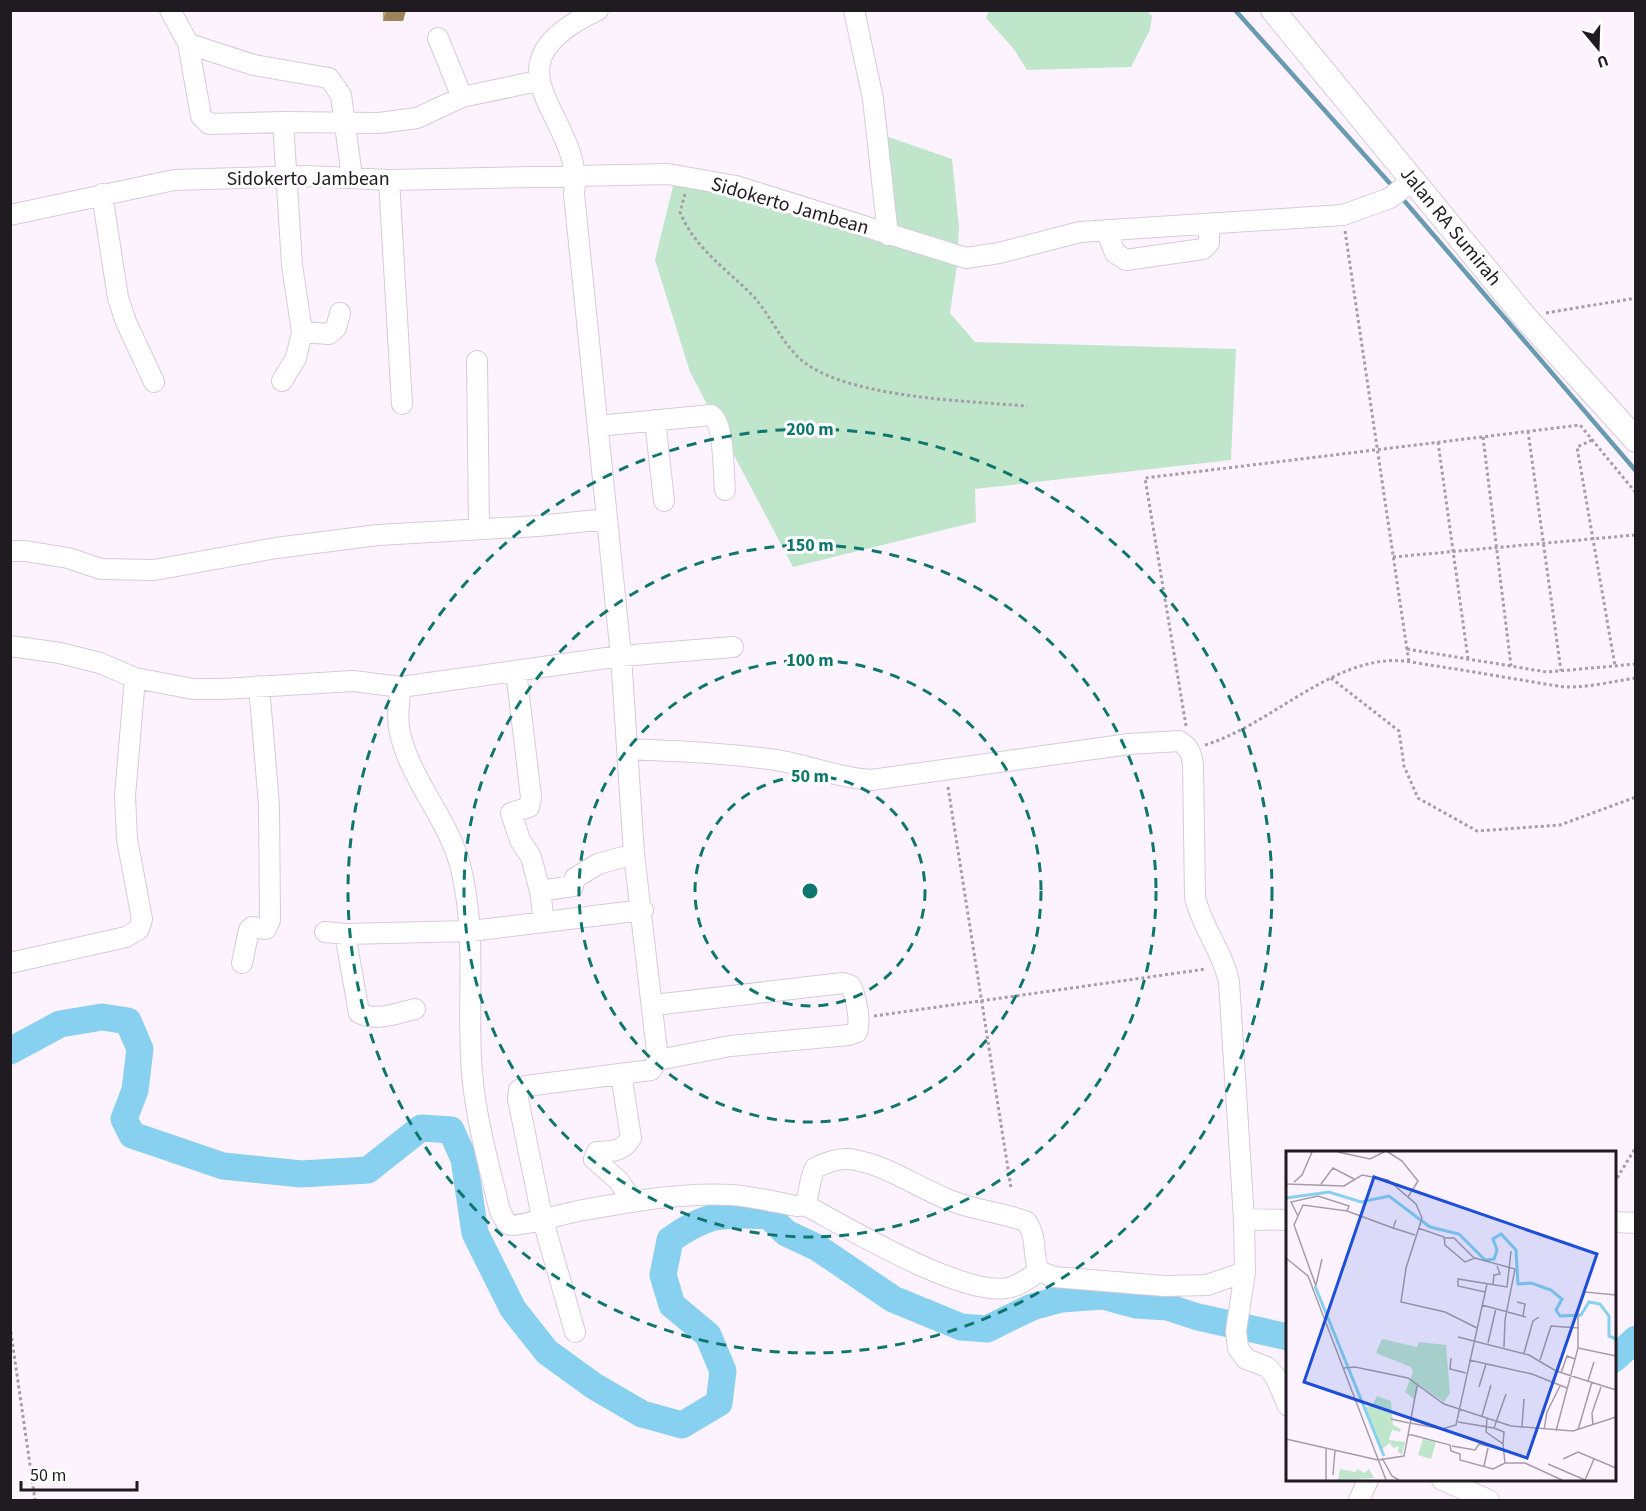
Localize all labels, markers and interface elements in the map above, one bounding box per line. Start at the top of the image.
north arrow [1568,18,1628,78]
text: U [1594,49,1611,73]
street label: Jalan RA Sumirah [1393,161,1508,292]
street label: Sidokerto Jambean [226,165,390,193]
street label: Sidokerto Jambean [708,170,872,242]
text: 200 m [786,417,834,442]
text: 150 m [786,533,834,558]
text: 100 m [786,648,834,673]
text: 50 m [791,764,829,789]
centre of rings [800,881,820,901]
inset map [1286,1151,1616,1481]
scale bar [21,1454,136,1492]
text: 50 m [30,1463,66,1488]

